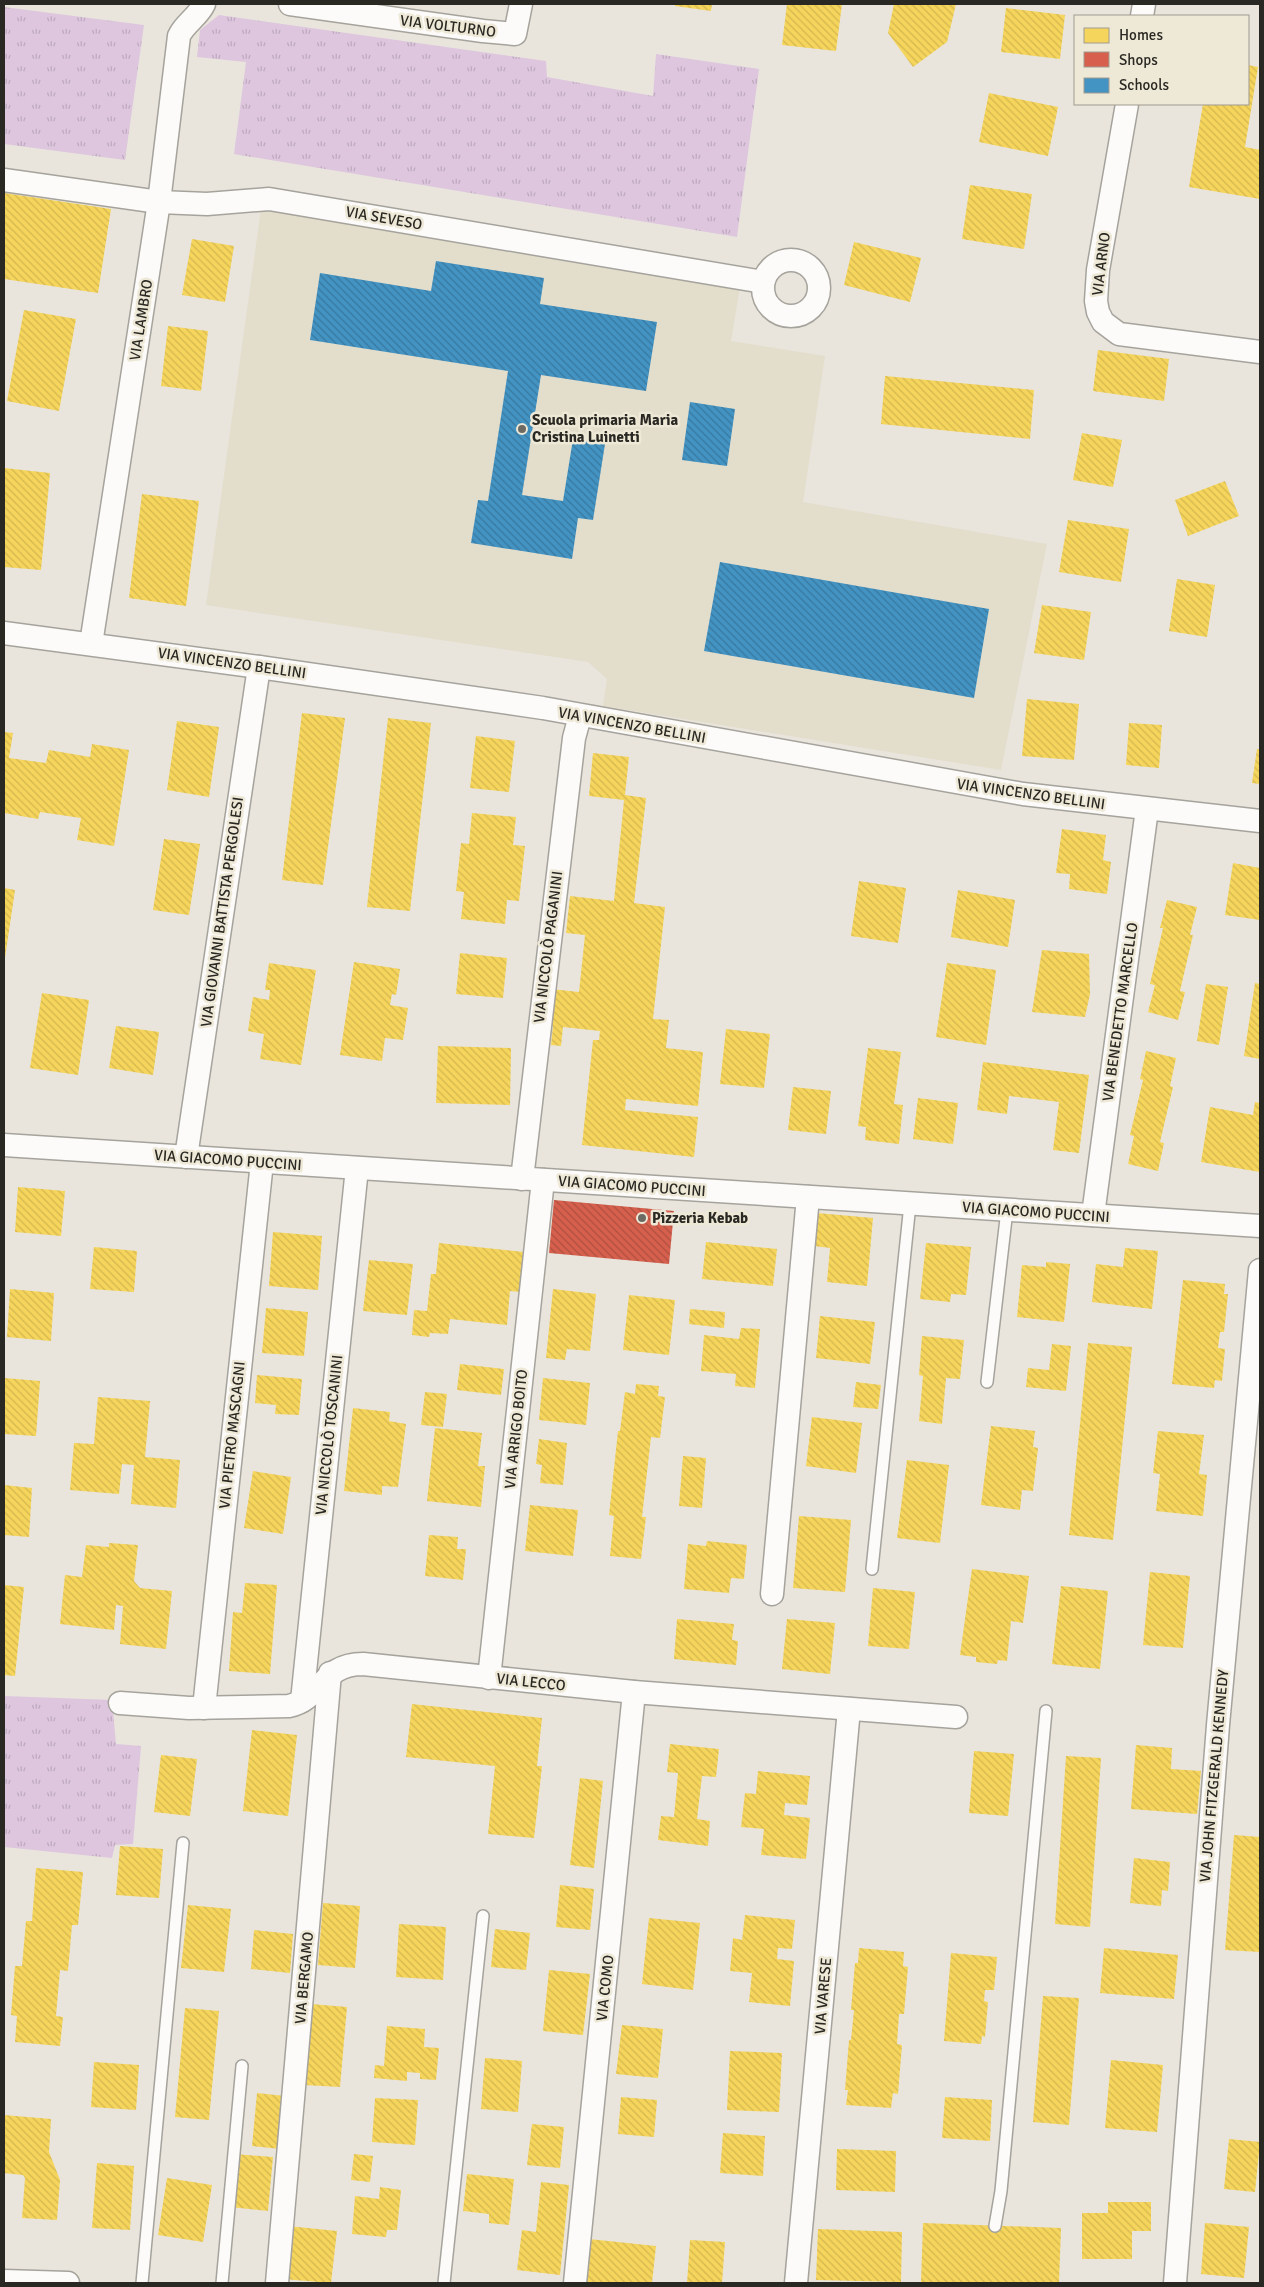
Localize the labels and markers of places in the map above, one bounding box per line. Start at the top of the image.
place label: Scuola primaria Maria Cristina Luinetti [532,411,678,446]
marker: Scuola primaria Maria Cristina Luinetti [516,423,528,435]
place label: Pizzeria Kebab [652,1209,748,1227]
marker: Pizzeria Kebab [636,1212,648,1224]

